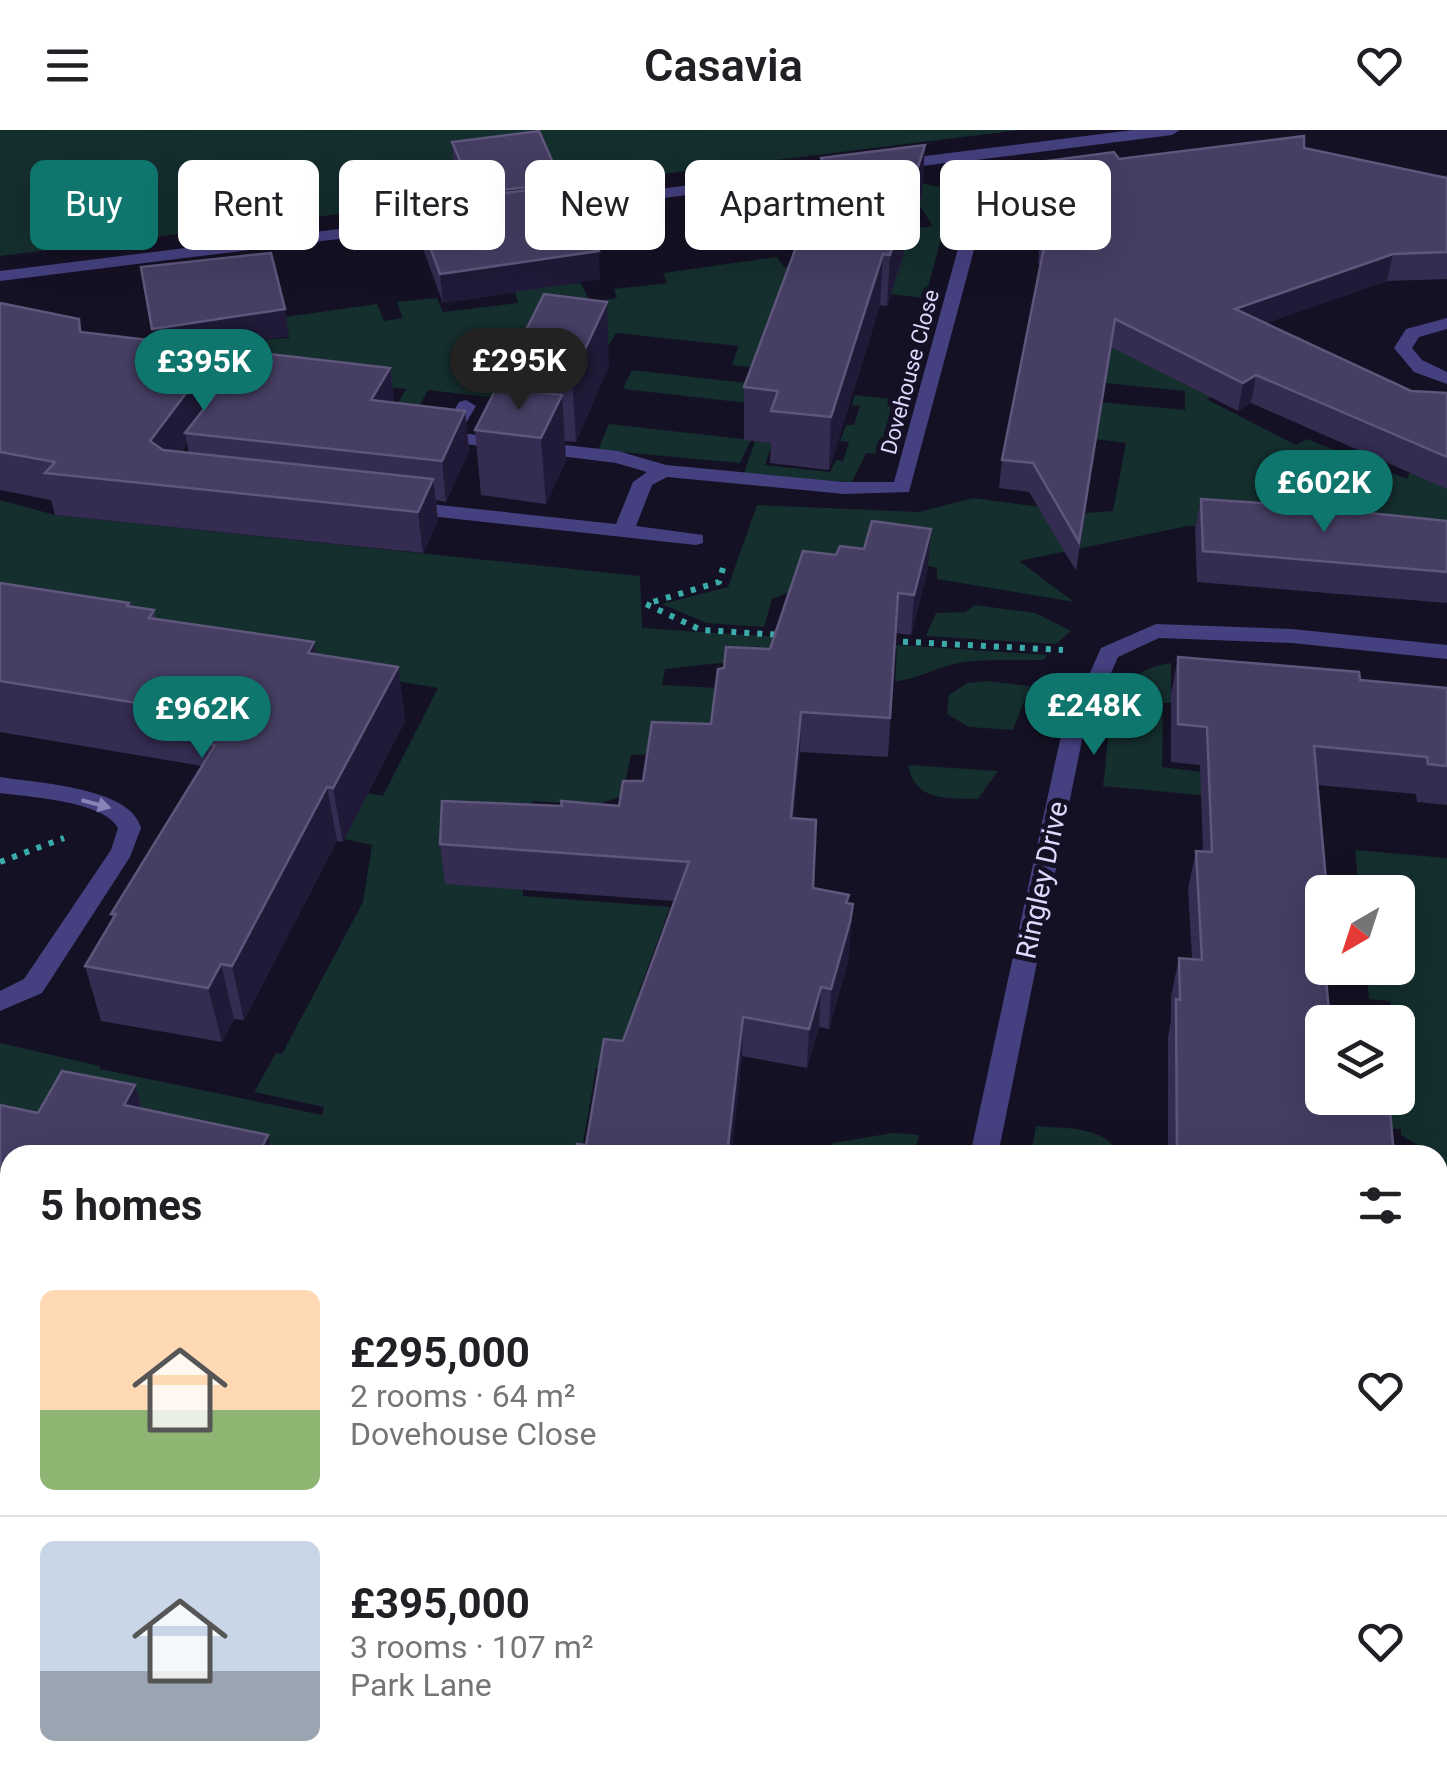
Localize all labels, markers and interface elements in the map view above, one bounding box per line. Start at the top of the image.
icon: menu [40,38,95,93]
icon: heart [1352,38,1407,93]
text: Casavia [644,39,803,92]
chip: Buy [30,160,158,250]
chip: Rent [178,160,319,250]
chip: Filters [339,160,505,250]
chip: New [525,160,665,250]
chip: Apartment [685,160,920,250]
chip: House [940,160,1111,250]
street label: Dovehouse Close [876,287,944,457]
pin: £295K [449,328,589,413]
pin: £395K [134,329,274,414]
text: £295K [472,341,566,379]
text: £395K [157,342,251,380]
pin: £602K [1254,450,1394,535]
text: £602K [1277,463,1371,501]
pin: £248K [1024,673,1164,758]
pin: £962K [132,676,272,761]
text: £248K [1047,686,1141,724]
text: £962K [155,689,249,727]
one-way arrow [80,796,111,812]
street label: Ringley Drive [1009,798,1075,962]
north arrow [1305,875,1415,985]
map controls [1305,875,1415,1115]
button: layers [1305,1005,1415,1115]
icon: filters [1353,1178,1408,1233]
text: 5 homes [40,1181,202,1230]
text: £295,000 [350,1328,530,1377]
icon: home [120,1330,240,1450]
icon: heart [1353,1363,1408,1418]
text: 2 rooms · 64 m² [350,1377,575,1415]
text: Dovehouse Close [350,1415,597,1453]
text: £395,000 [350,1579,530,1628]
icon: home [120,1581,240,1701]
icon: heart [1353,1614,1408,1669]
text: 3 rooms · 107 m² [350,1628,593,1666]
text: Park Lane [350,1666,492,1704]

